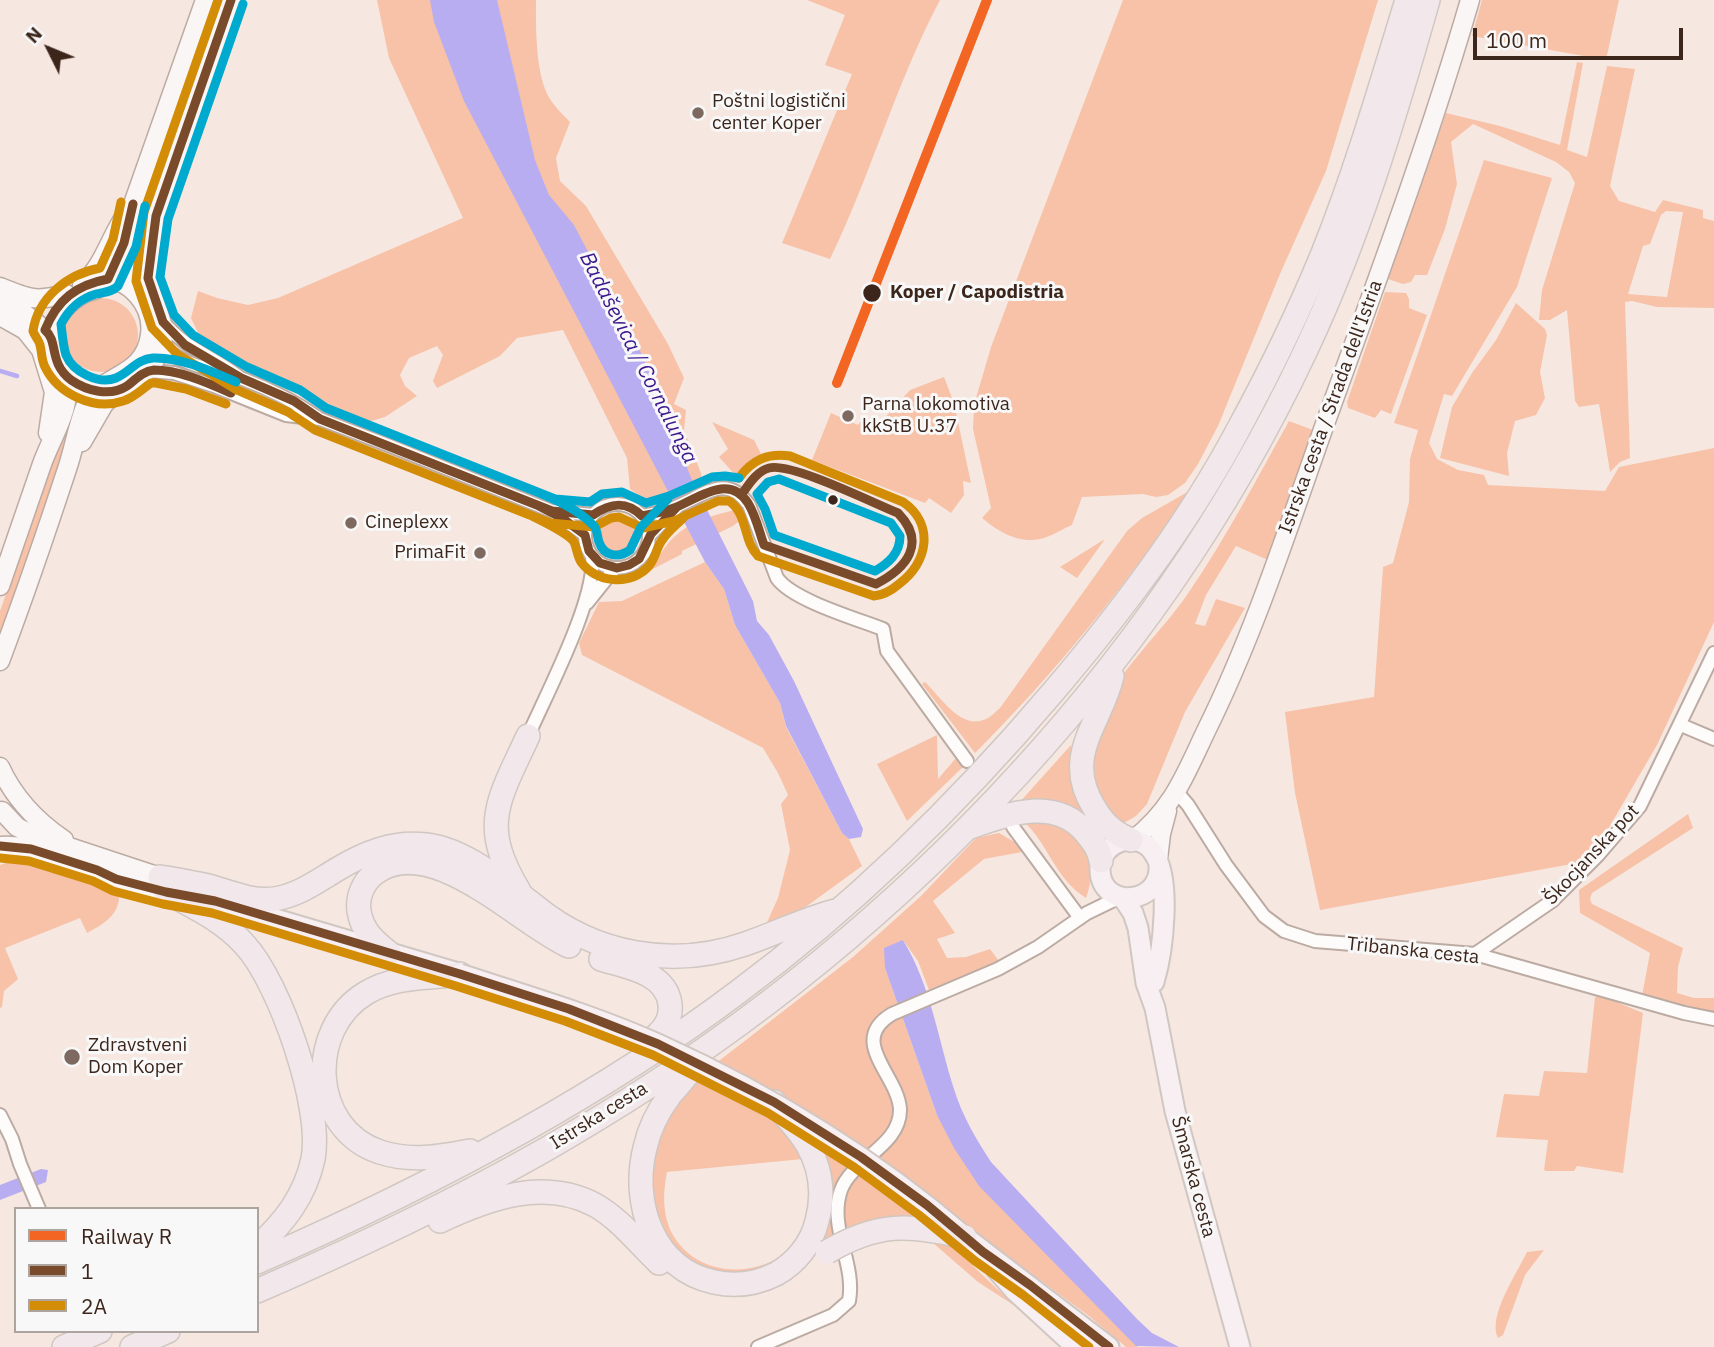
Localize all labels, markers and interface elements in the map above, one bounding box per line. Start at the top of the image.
north arrow [14,14,84,84]
scale bar [1476,14,1686,58]
text: N [20,21,47,48]
text: 100 m [1486,26,1547,54]
place label: Poštni logistični center Koper [712,91,846,135]
marker: Poštni logistični center Koper [690,105,706,121]
water label: Badaševica / Cornalunga [574,248,702,468]
street label: Istrska cesta / Strada dell'Istria [1274,277,1388,537]
marker: Koper / Capodistria [861,282,883,304]
place label: Koper / Capodistria [890,282,1064,304]
place label: Parna lokomotiva kkStB U.37 [862,394,1010,438]
marker: Parna lokomotiva kkStB U.37 [840,408,856,424]
unlabelled marker [826,493,840,507]
place label: Cineplexx [365,512,448,534]
marker: Cineplexx [343,515,359,531]
place label: PrimaFit [394,542,466,564]
marker: PrimaFit [472,545,488,561]
street label: Škocjanska pot [1540,800,1644,910]
street label: Tribanska cesta [1346,933,1480,969]
place label: Zdravstveni Dom Koper [88,1035,187,1079]
marker: Zdravstveni Dom Koper [62,1047,82,1067]
street label: Istrska cesta [546,1077,652,1155]
street label: Šmarska cesta [1166,1114,1220,1240]
legend [14,1207,259,1333]
text: Railway R [81,1222,172,1250]
text: 1 [81,1257,94,1285]
text: 2A [81,1292,107,1320]

